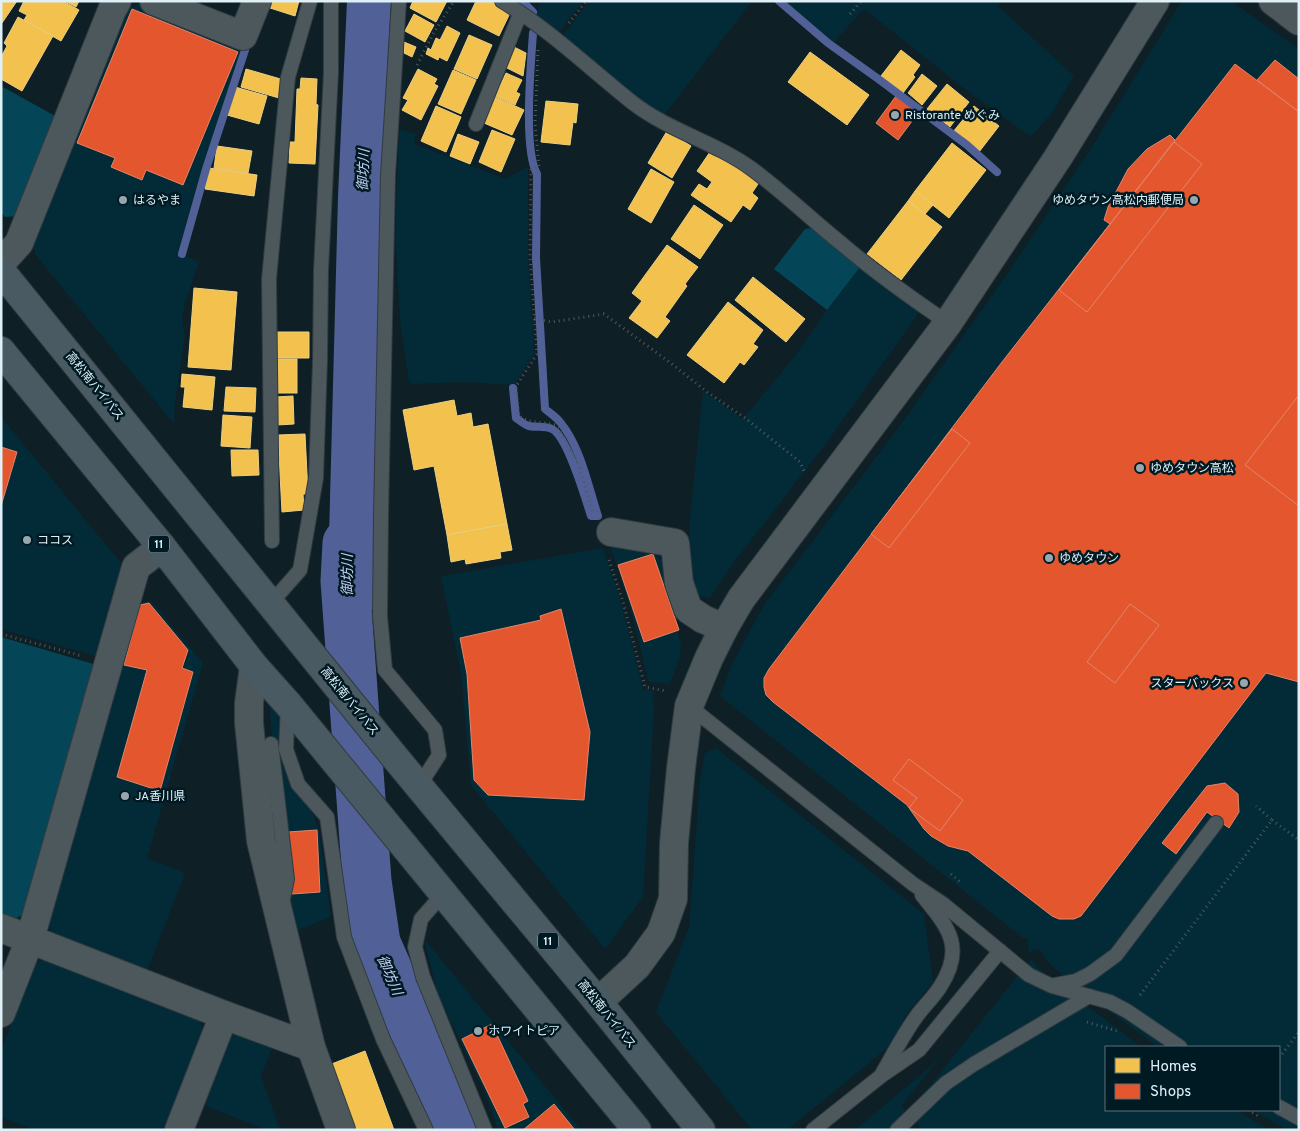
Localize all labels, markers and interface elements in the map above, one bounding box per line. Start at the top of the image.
place label: Ristorante めぐみ [905,108,1000,124]
marker: Ristorante めぐみ [889,109,901,121]
water label: 御坊川 [355,147,374,191]
place label: はるやま [133,193,181,209]
place label: ゆめタウン高松内郵便局 [1052,193,1184,209]
marker: はるやま [117,194,129,206]
marker: ゆめタウン高松内郵便局 [1188,194,1200,206]
street label: 高松南バイパス [62,349,127,424]
place label: ゆめタウン高松 [1150,461,1234,477]
marker: ゆめタウン高松 [1134,462,1146,474]
place label: ココス [37,533,73,549]
marker: ココス [21,534,33,546]
road number: 11 [149,536,169,552]
place label: ゆめタウン [1059,551,1119,567]
water label: 御坊川 [340,552,357,596]
marker: ゆめタウン [1043,552,1055,564]
street label: 高松南バイパス [317,664,382,739]
place label: スターバックス [1150,676,1234,692]
marker: スターバックス [1238,677,1250,689]
place label: JA香川県 [135,789,185,805]
marker: JA香川県 [119,790,131,802]
road number: 11 [538,932,558,949]
water label: 御坊川 [372,953,406,1000]
street label: 高松南バイパス [574,977,639,1052]
place label: ホワイトピア [488,1024,560,1040]
marker: ホワイトピア [472,1025,484,1037]
legend [1105,1046,1280,1111]
text: Homes [1150,1058,1197,1077]
text: Shops [1150,1083,1191,1102]

